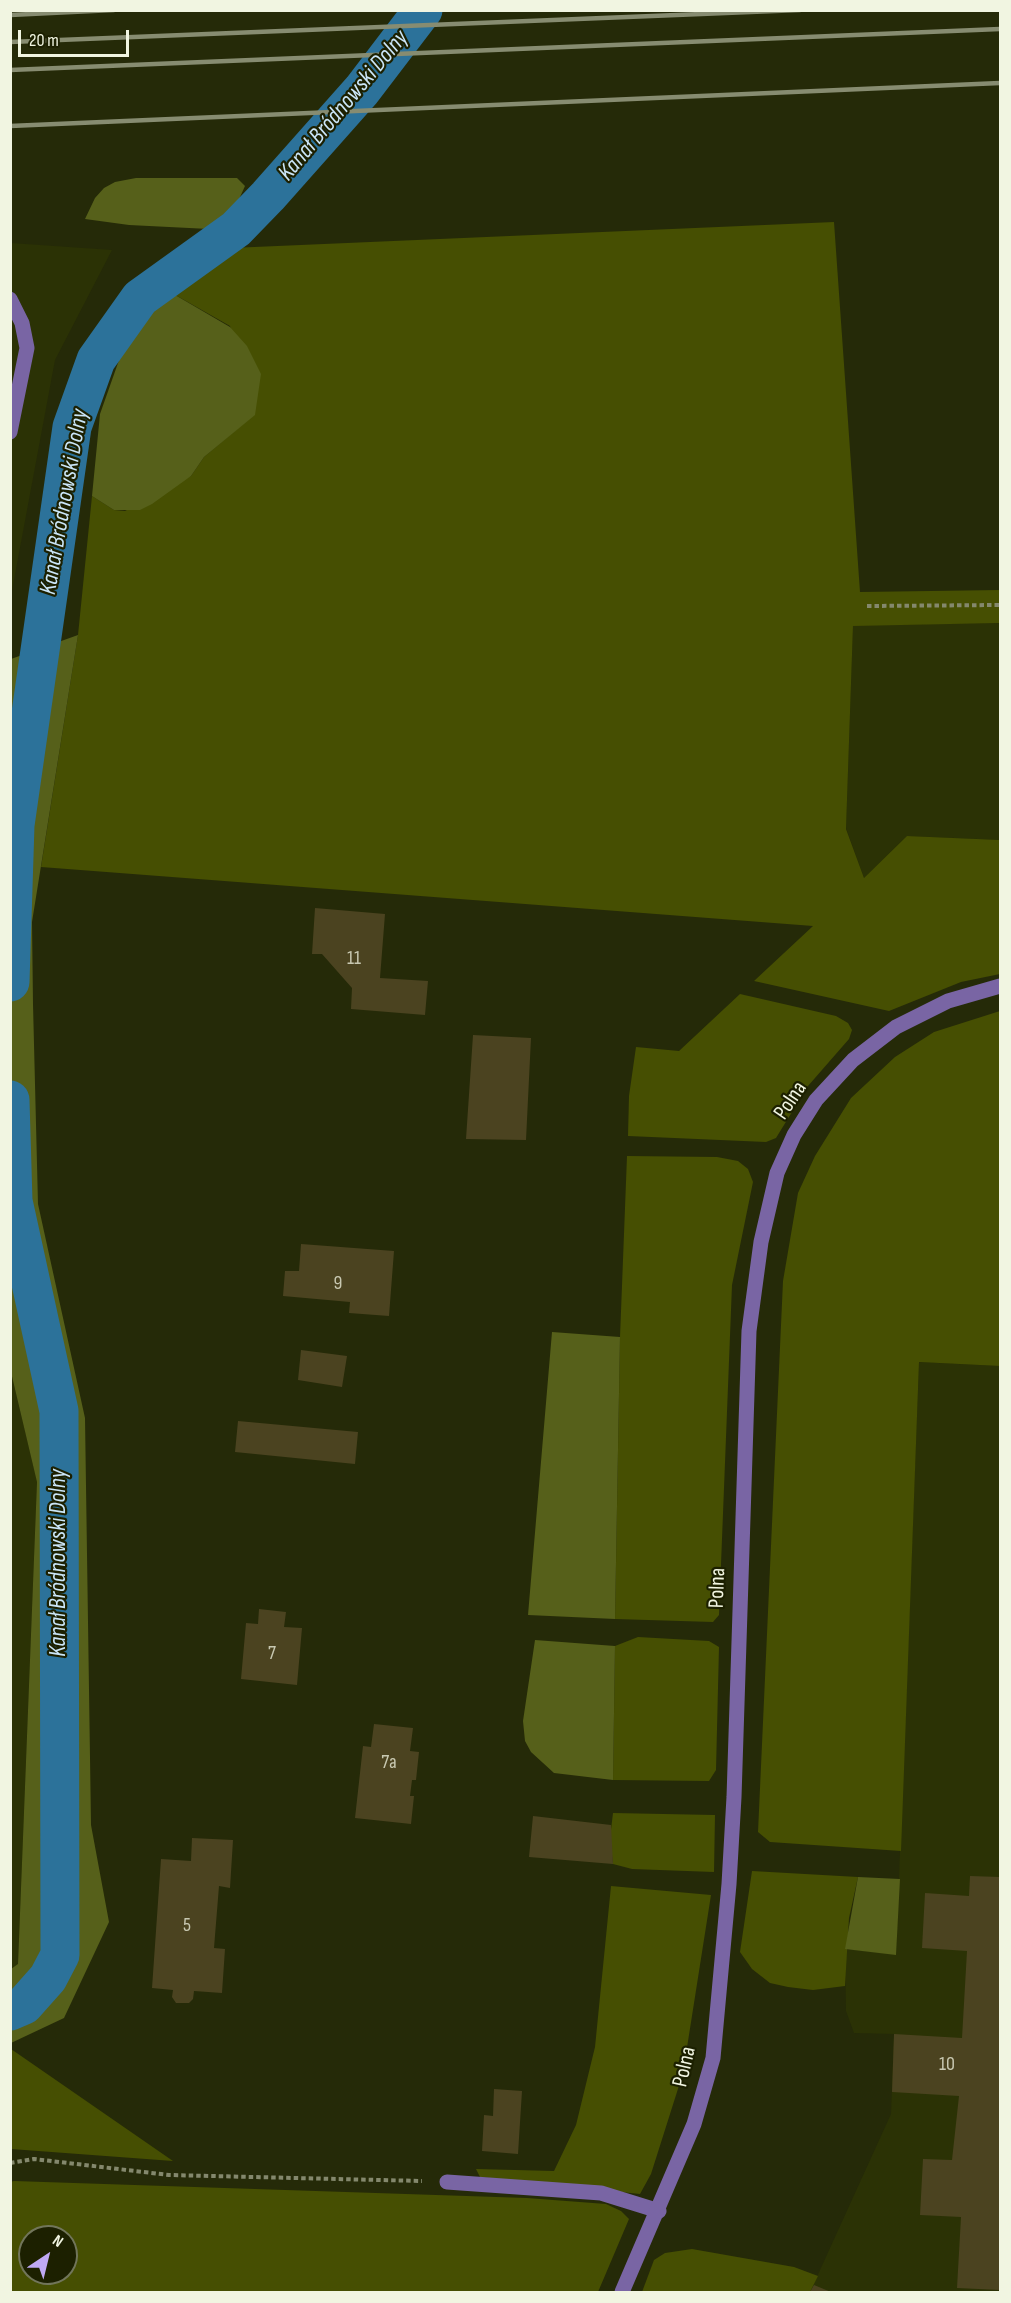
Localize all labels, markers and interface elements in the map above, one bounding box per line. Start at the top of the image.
scale bar [21,18,132,56]
water label: Kanał Bródnowski Dolny [273,25,415,187]
text: 20 m [29,30,59,51]
water label: Kanał Bródnowski Dolny [35,407,95,597]
house number: 11 [347,947,361,971]
street label: Polna [769,1077,813,1125]
house number: 9 [334,1272,342,1296]
water label: Kanał Bródnowski Dolny [45,1469,73,1657]
street label: Polna [704,1567,732,1609]
house number: 7 [268,1642,276,1666]
house number: 7a [381,1751,397,1775]
house number: 5 [183,1914,191,1938]
street label: Polna [668,2044,702,2090]
house number: 10 [939,2053,955,2077]
north arrow [18,2225,78,2285]
text: N [49,2231,66,2252]

